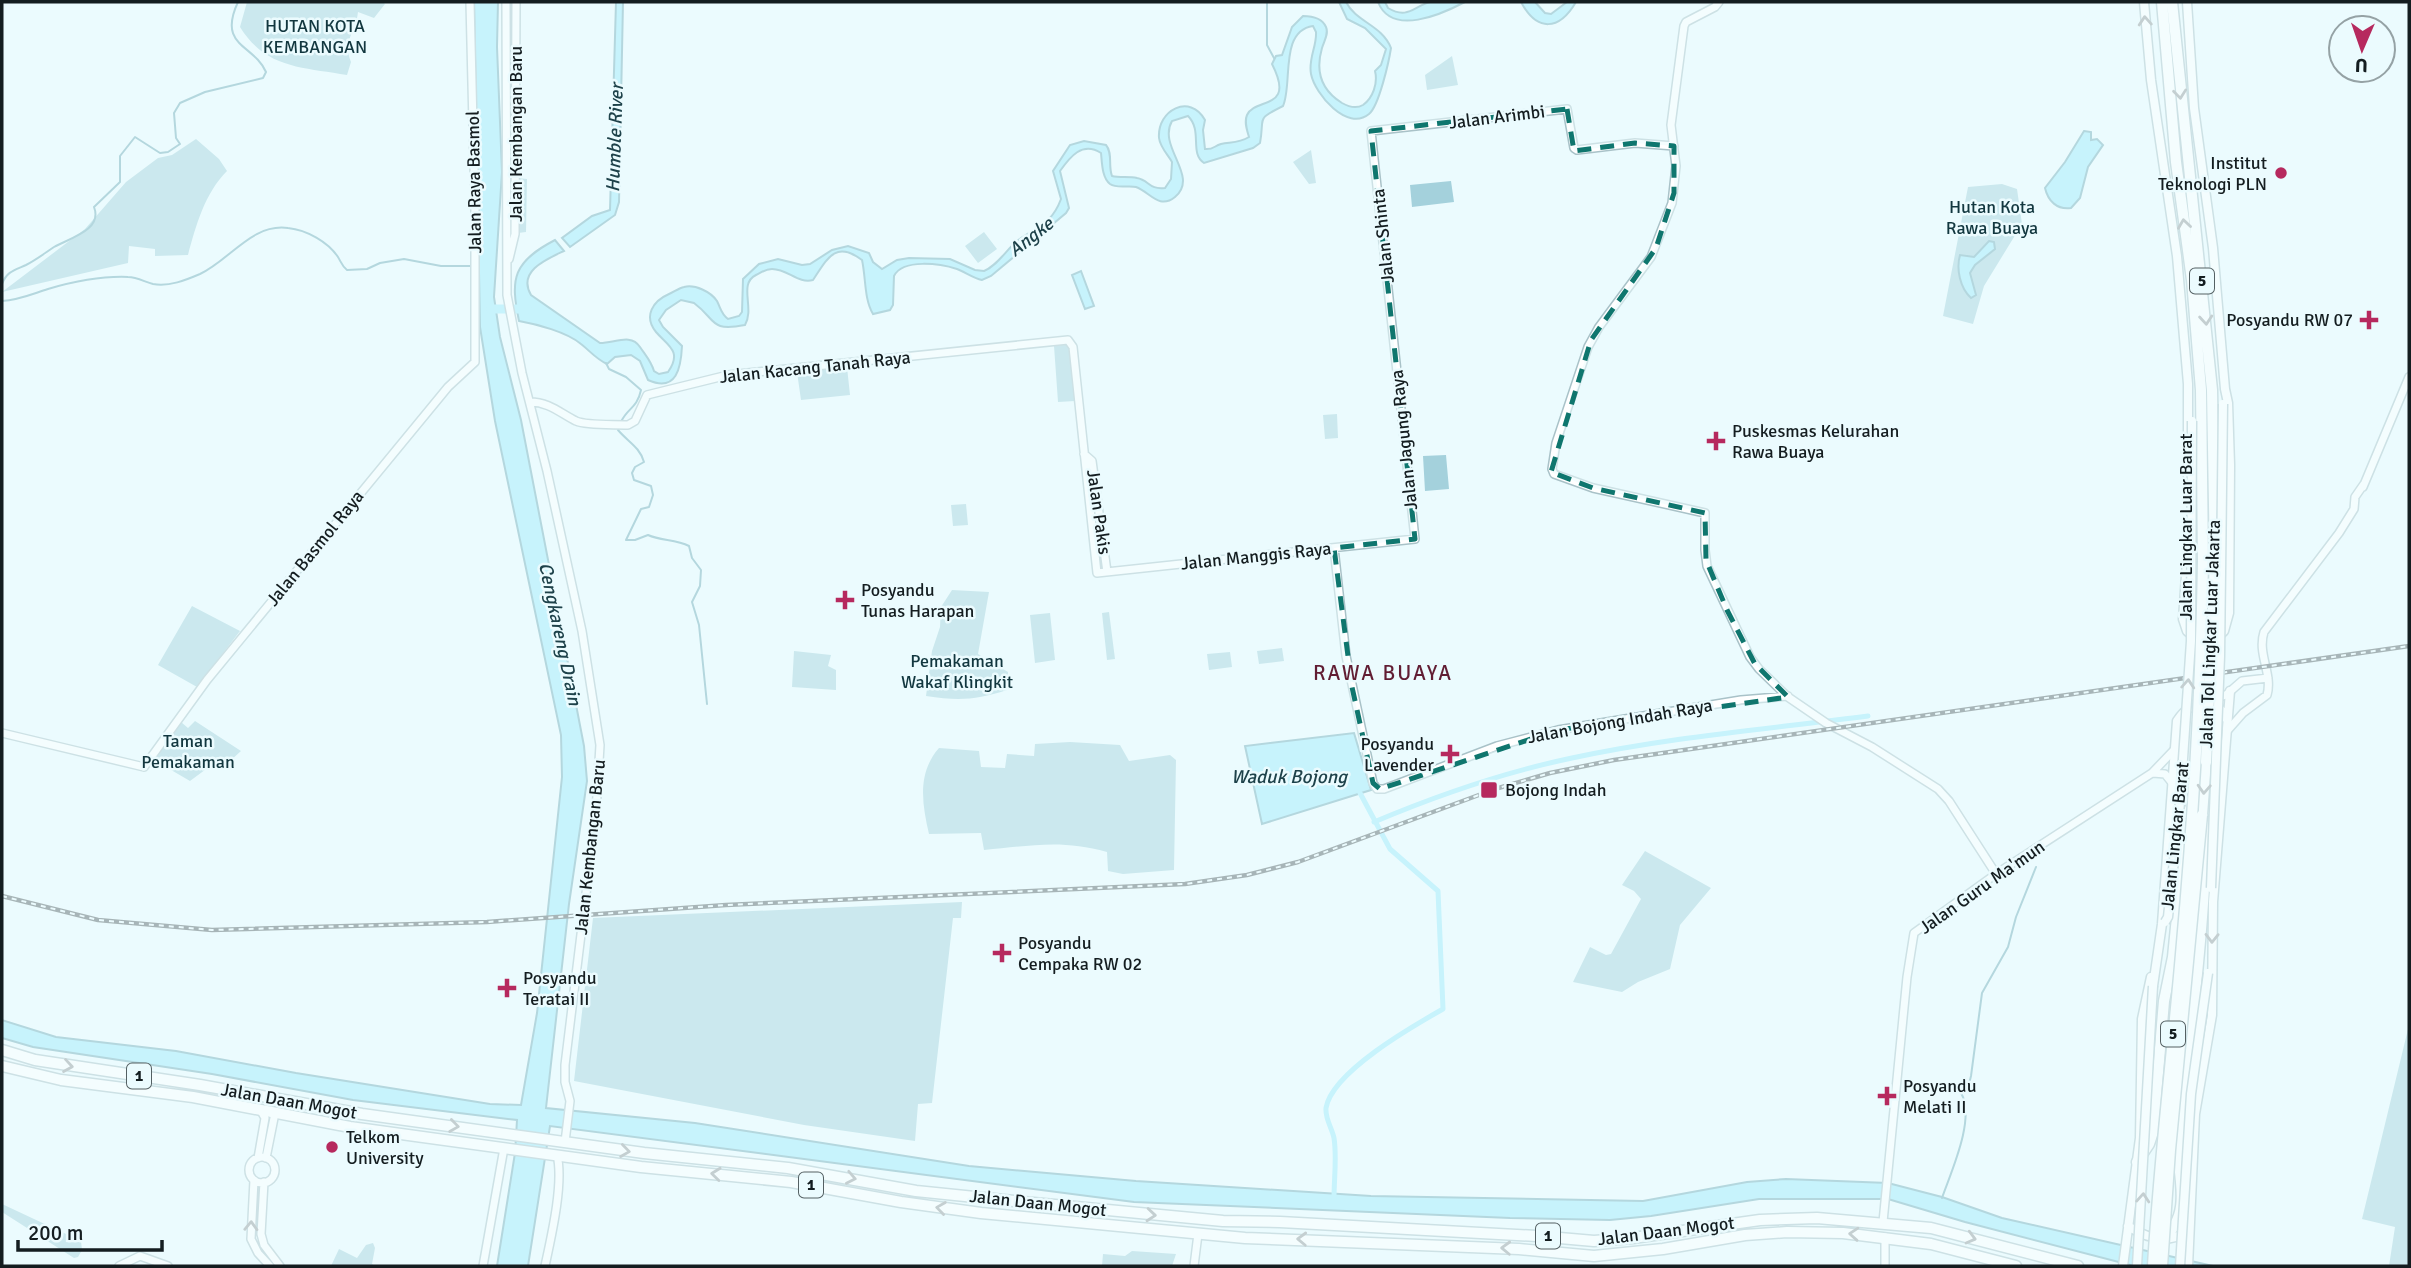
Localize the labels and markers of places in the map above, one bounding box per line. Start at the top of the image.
place label: Institut Teknologi PLN [2158,152,2267,195]
marker: Institut Teknologi PLN [2273,165,2289,181]
place label: Posyandu RW 07 [2226,309,2353,331]
marker: Posyandu RW 07 [2359,310,2379,330]
place label: Puskesmas Kelurahan Rawa Buaya [1732,420,1899,463]
marker: Puskesmas Kelurahan Rawa Buaya [1706,431,1726,451]
place label: Posyandu Tunas Harapan [861,579,974,622]
marker: Posyandu Tunas Harapan [835,590,855,610]
place label: Posyandu Lavender [1361,733,1434,776]
marker: Posyandu Lavender [1440,744,1460,764]
place label: Bojong Indah [1505,779,1606,801]
marker: Bojong Indah [1479,780,1499,800]
place label: Posyandu Cempaka RW 02 [1018,932,1142,975]
marker: Posyandu Cempaka RW 02 [992,943,1012,963]
place label: Posyandu Teratai II [523,967,596,1010]
marker: Posyandu Teratai II [497,978,517,998]
place label: Posyandu Melati II [1903,1075,1976,1118]
marker: Posyandu Melati II [1877,1086,1897,1106]
place label: Telkom University [346,1126,424,1169]
marker: Telkom University [324,1139,340,1155]

